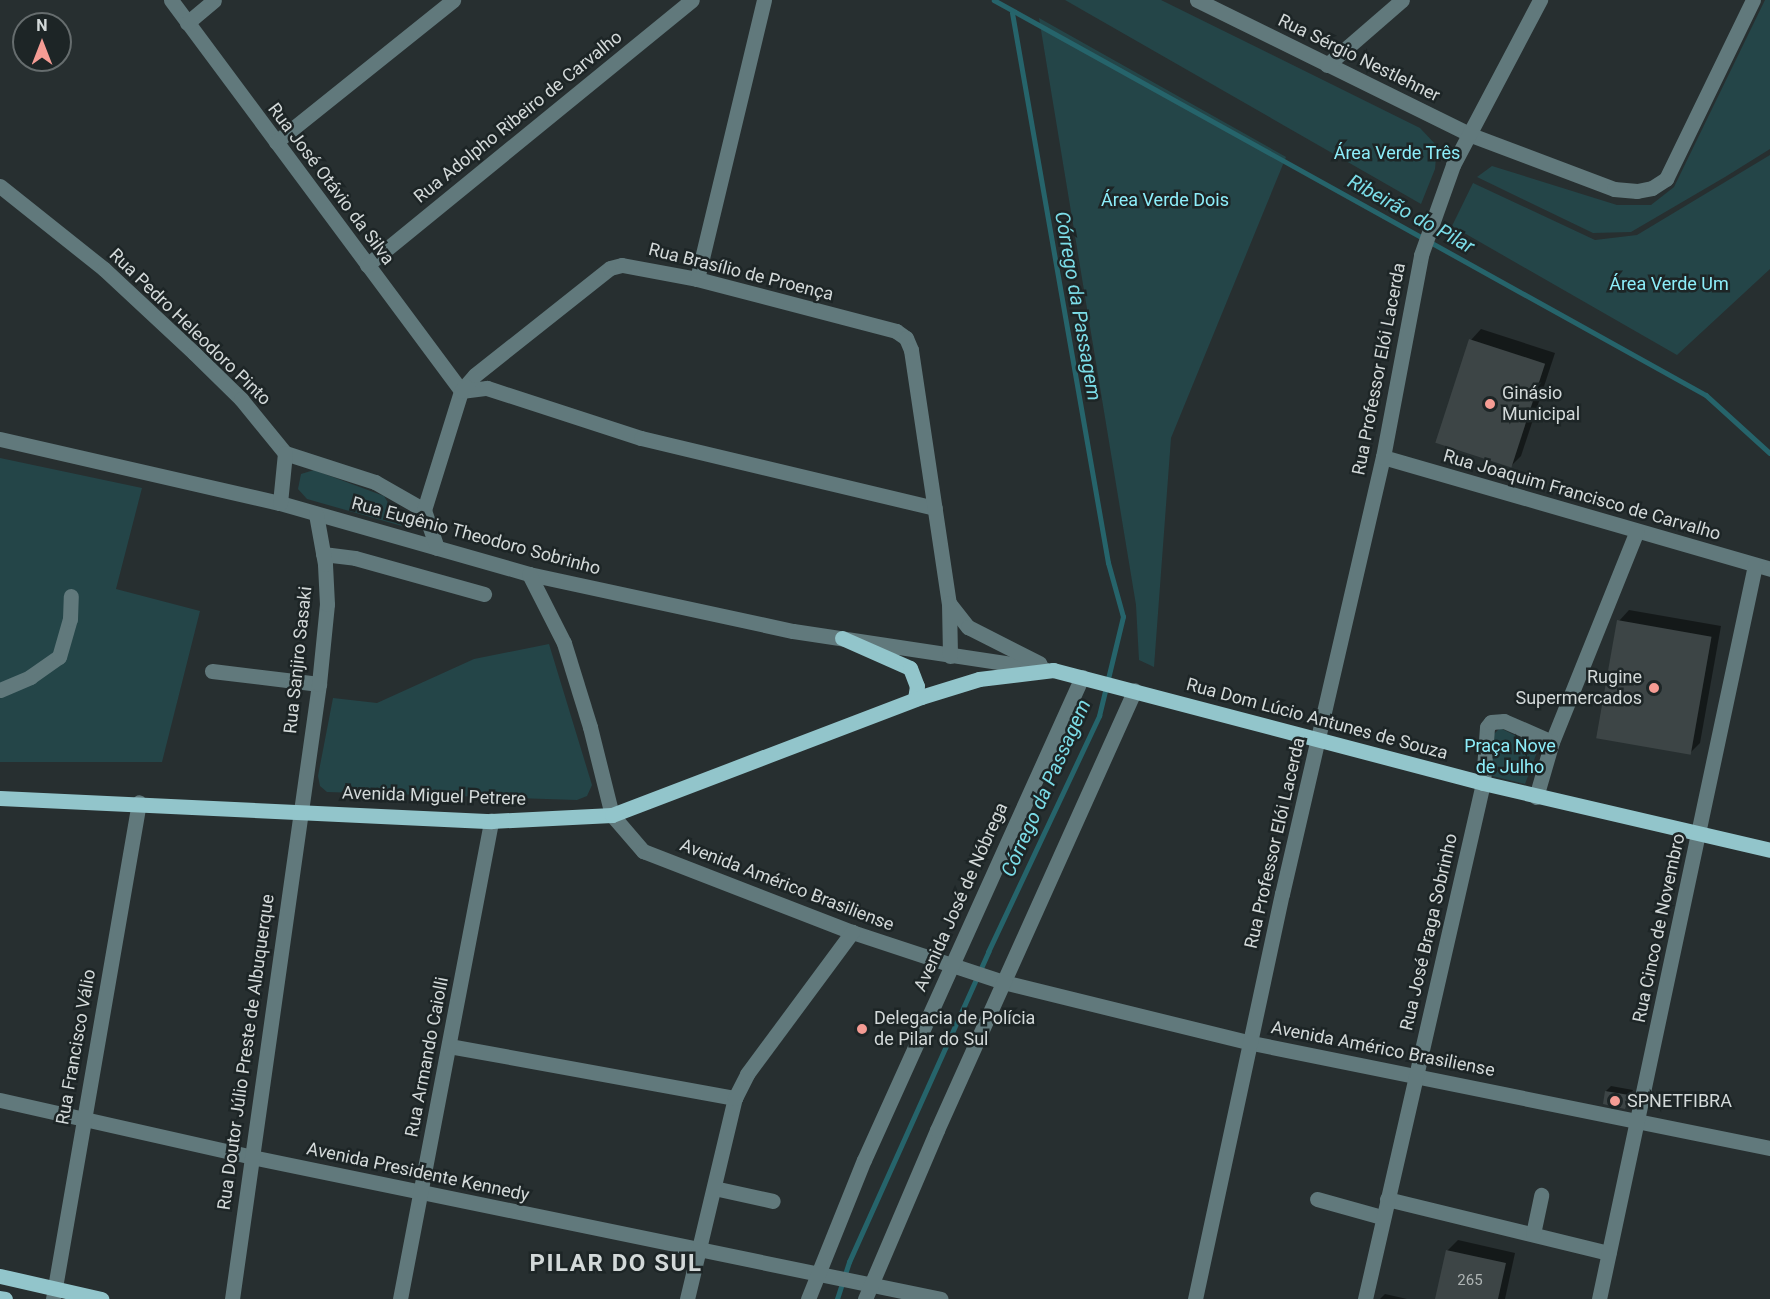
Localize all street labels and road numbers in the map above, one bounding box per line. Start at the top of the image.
street label: Rua Sérgio Nestlehner [1274,9,1444,107]
street label: Rua Adolpho Ribeiro de Carvalho [410,26,626,208]
street label: Rua José Otávio da Silva [263,99,399,269]
street label: Rua Brasílio de Proença [646,239,836,305]
street label: Rua Pedro Heleodoro Pinto [105,244,275,410]
street label: Rua Professor Elói Lacerda [1348,261,1410,477]
street label: Rua Joaquim Francisco de Carvalho [1441,445,1723,545]
street label: Rua Eugênio Theodoro Sobrinho [349,492,603,580]
street label: Rua Sanjiro Sasaki [280,585,316,735]
street label: Rua Dom Lúcio Antunes de Souza [1184,674,1450,764]
street label: Rua Professor Elói Lacerda [1240,735,1310,951]
street label: Avenida Miguel Petrere [342,782,526,810]
street label: Avenida José de Nóbrega [910,799,1012,995]
street label: Rua José Braga Sobrinho [1396,831,1462,1033]
street label: Rua Cinco de Novembro [1628,831,1690,1025]
street label: Avenida Américo Brasiliense [677,834,897,936]
street label: Rua Doutor Júlio Preste de Albuquerque [213,893,279,1211]
street label: Rua Francisco Válio [52,968,100,1126]
street label: Rua Armando Caiolli [401,975,453,1139]
street label: Avenida Américo Brasiliense [1269,1017,1497,1081]
street label: Avenida Presidente Kennedy [305,1138,531,1206]

